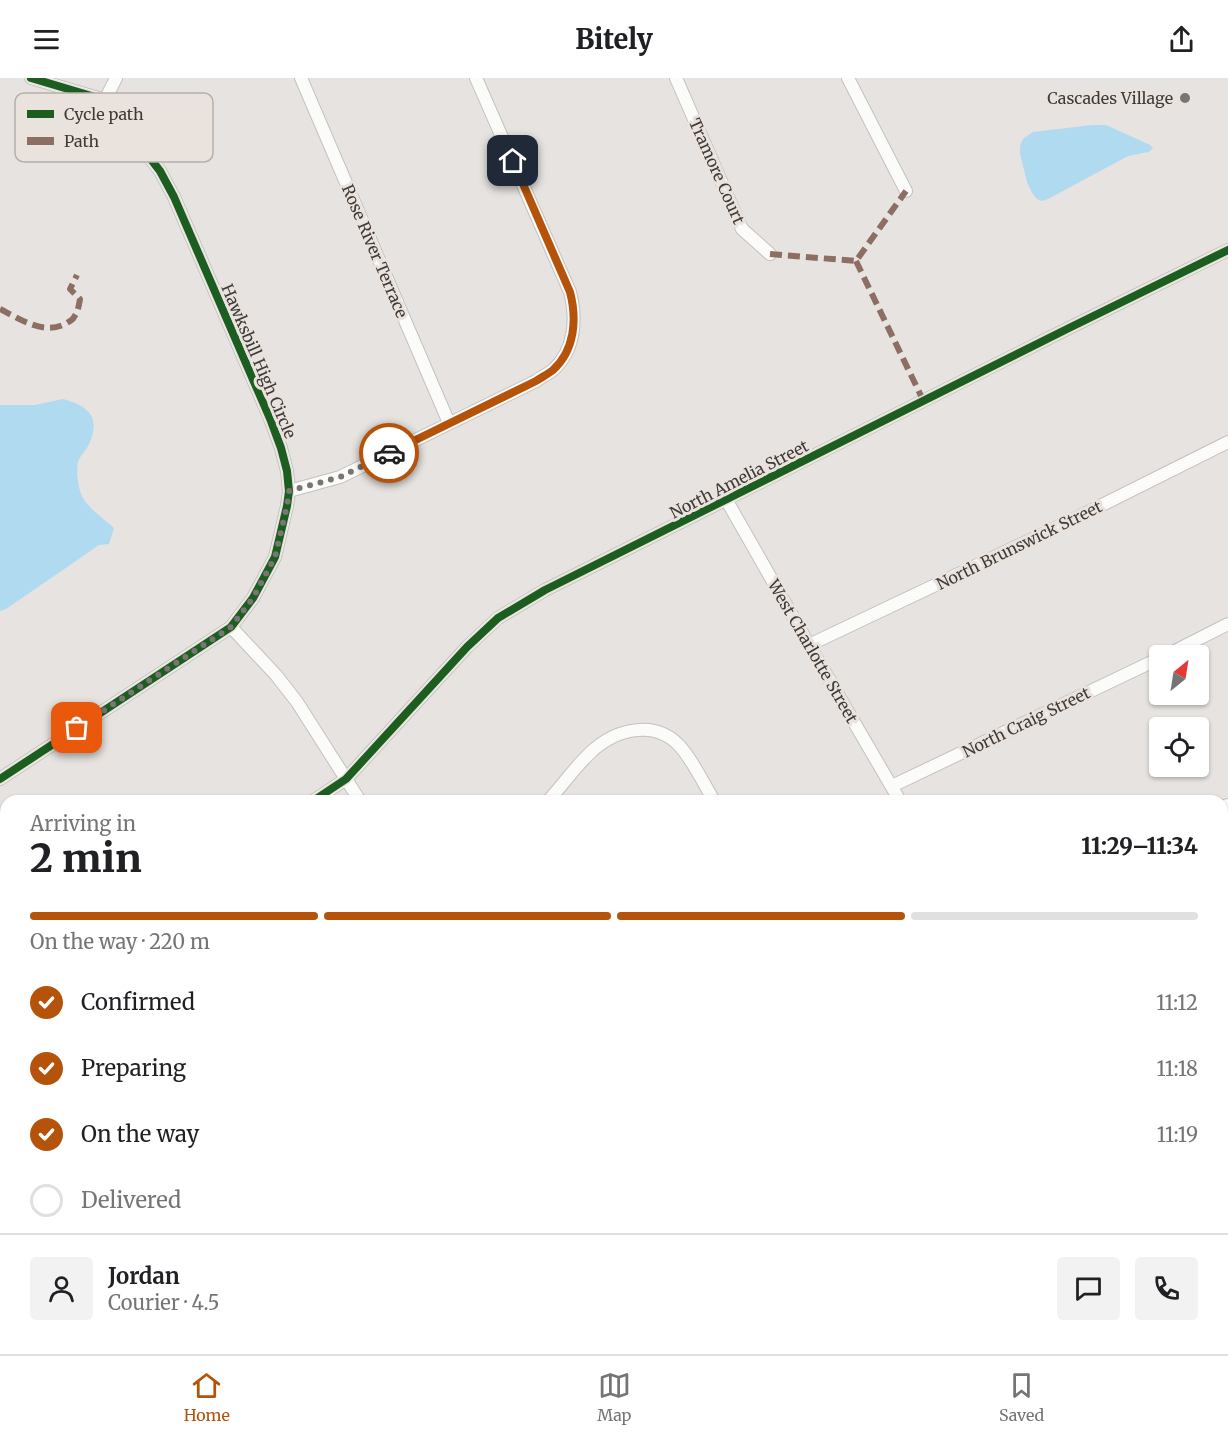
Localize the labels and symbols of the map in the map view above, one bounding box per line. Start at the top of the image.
place label: Cascades Village [1047,88,1173,108]
marker: Cascades Village [1178,91,1192,105]
legend [15,93,213,162]
text: Cycle path [64,104,144,124]
street label: Tramore Court [685,115,750,228]
text: Path [64,131,100,151]
pin [487,135,538,186]
street label: Rose River Terrace [338,181,412,321]
street label: Hawksbill High Circle [217,281,301,441]
courier [359,423,419,483]
street label: North Amelia Street [666,435,812,523]
street label: North Brunswick Street [933,496,1106,594]
street label: West Charlotte Street [763,575,863,727]
north arrow [1149,645,1209,705]
street label: North Craig Street [959,682,1094,762]
pin [51,702,102,753]

